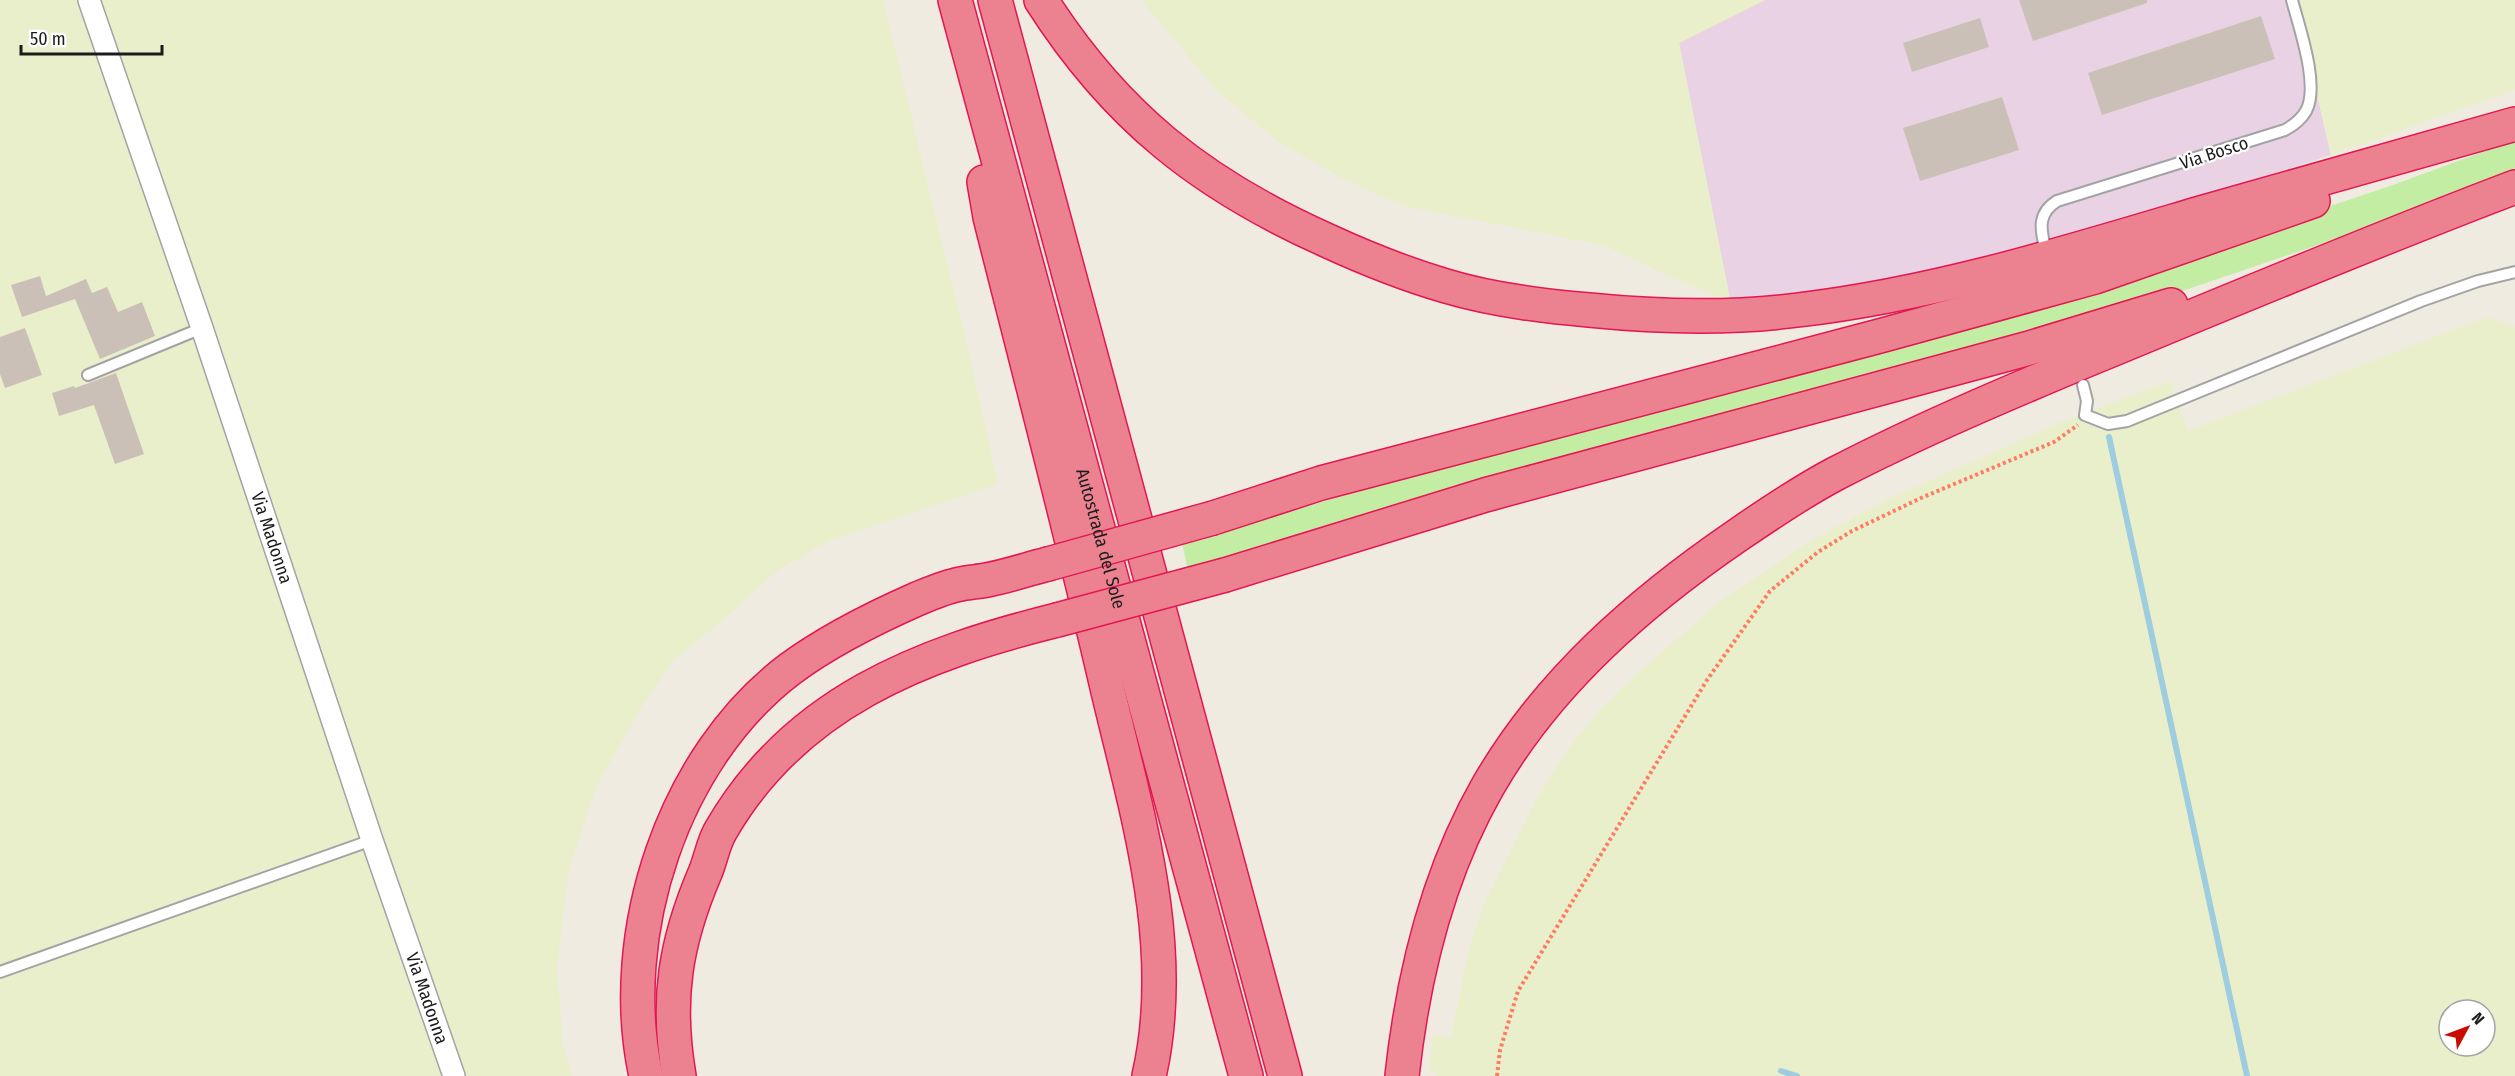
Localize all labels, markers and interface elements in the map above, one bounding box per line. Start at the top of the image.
scale bar [21,18,162,56]
text: 50 m [30,28,66,50]
street label: Via Bosco [2177,132,2251,174]
street label: Autostrada del Sole [1071,466,1130,611]
street label: Via Madonna [246,489,297,587]
street label: Via Madonna [401,950,453,1047]
north arrow [2437,998,2497,1058]
text: N [2468,1009,2488,1028]

